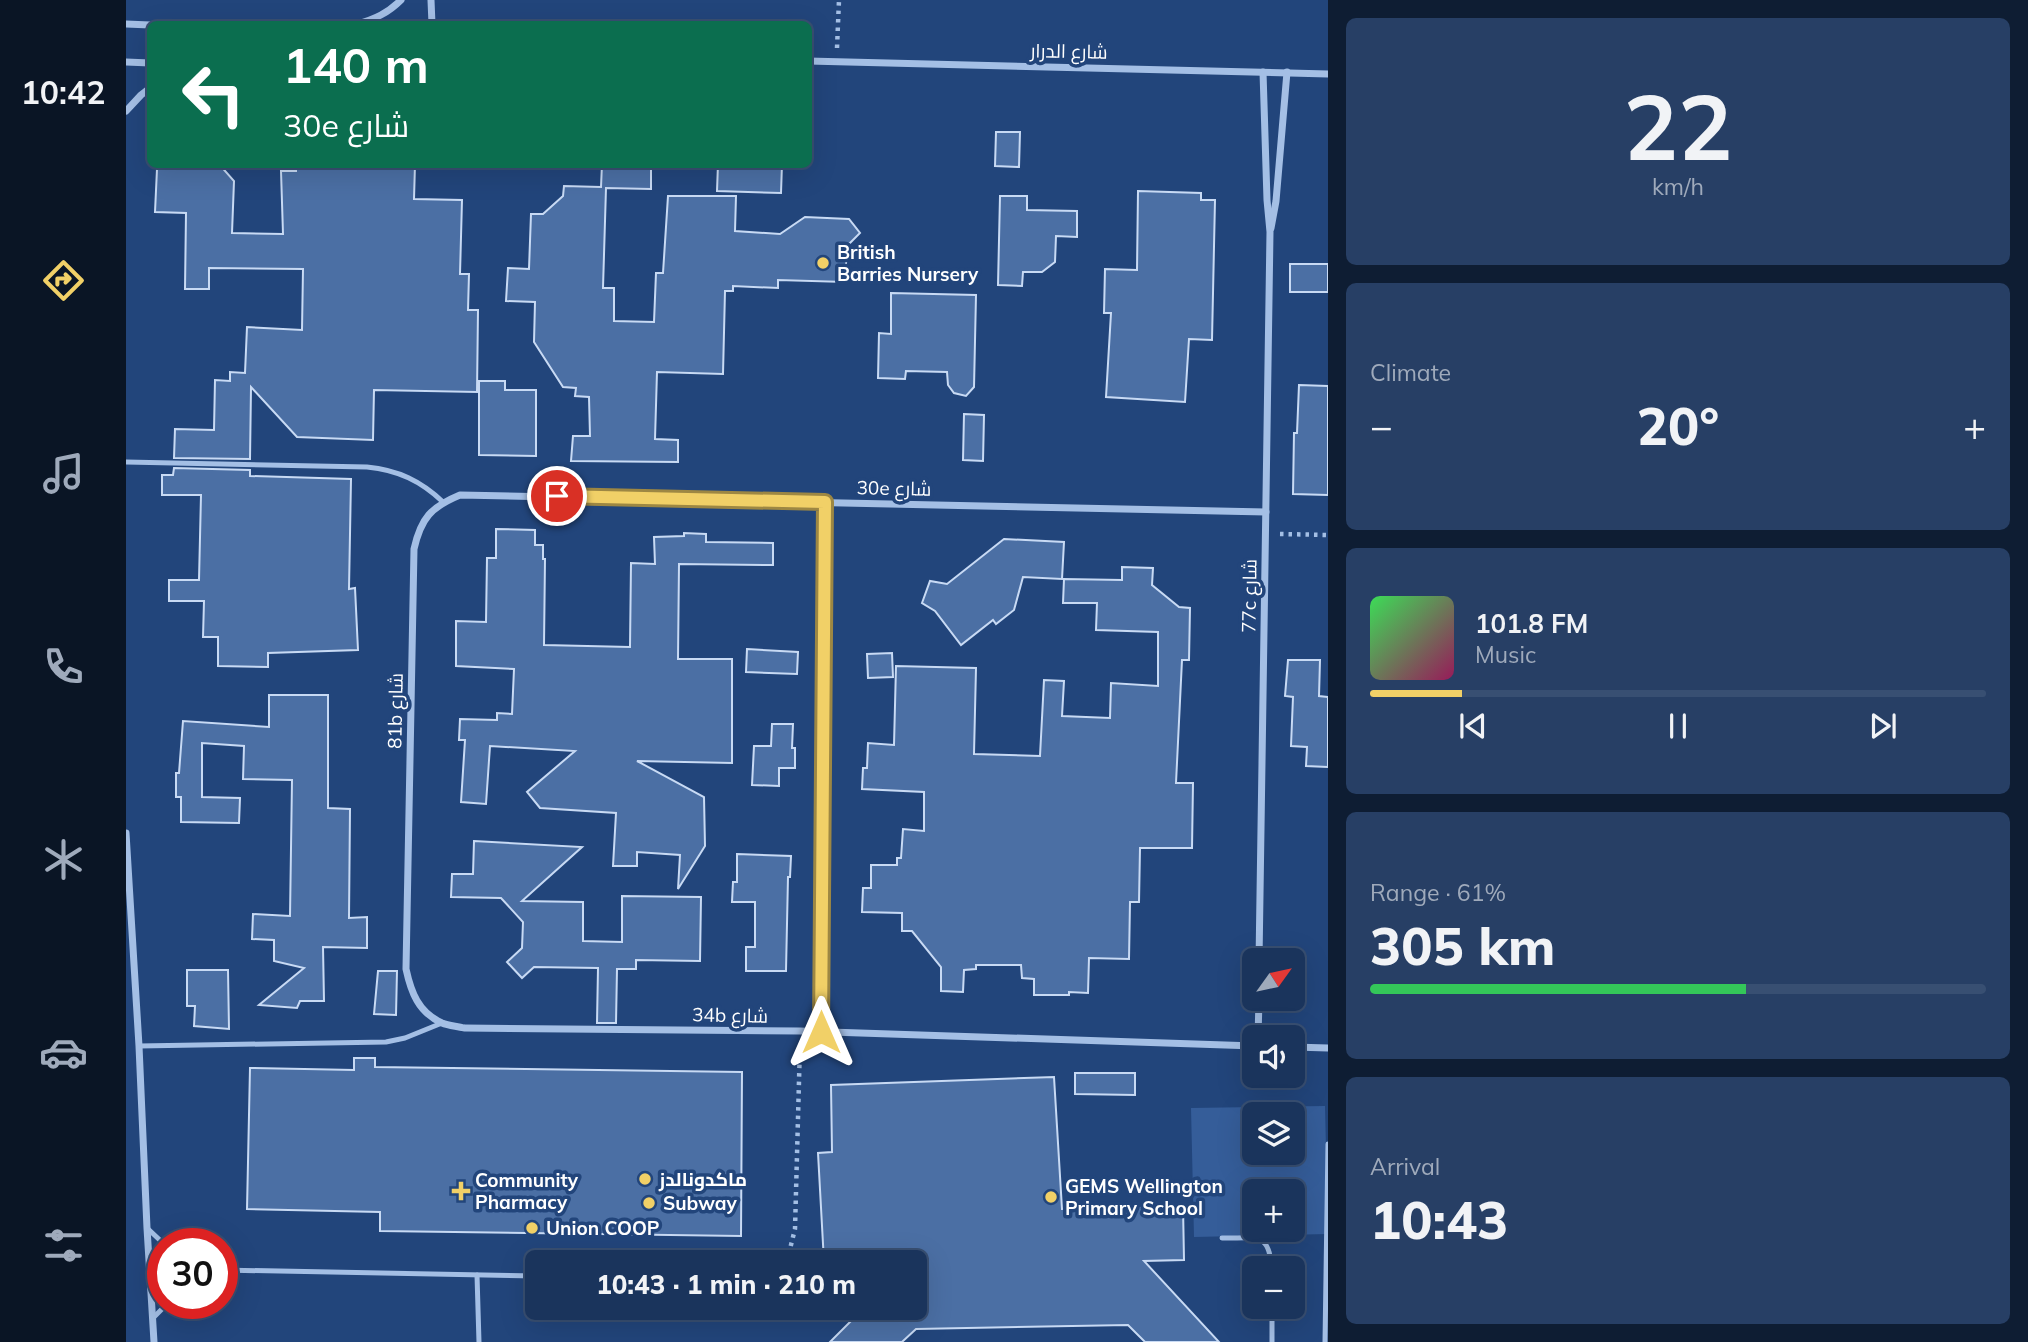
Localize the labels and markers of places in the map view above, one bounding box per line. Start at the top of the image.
place label: British Barries Nursery [837,240,979,286]
marker: British Barries Nursery [815,255,831,271]
pin [527,466,587,526]
place label: ماكدونالدز [658,1167,747,1192]
place label: Community Pharmacy [475,1168,579,1214]
marker: ماكدونالدز [637,1171,653,1187]
place label: GEMS Wellington Primary School [1065,1174,1223,1220]
marker: Community Pharmacy [453,1183,469,1199]
marker: GEMS Wellington Primary School [1043,1189,1059,1205]
place label: Subway [663,1191,737,1215]
marker: Subway [641,1195,657,1211]
place label: Union COOP [546,1216,660,1240]
marker: Union COOP [524,1220,540,1236]

